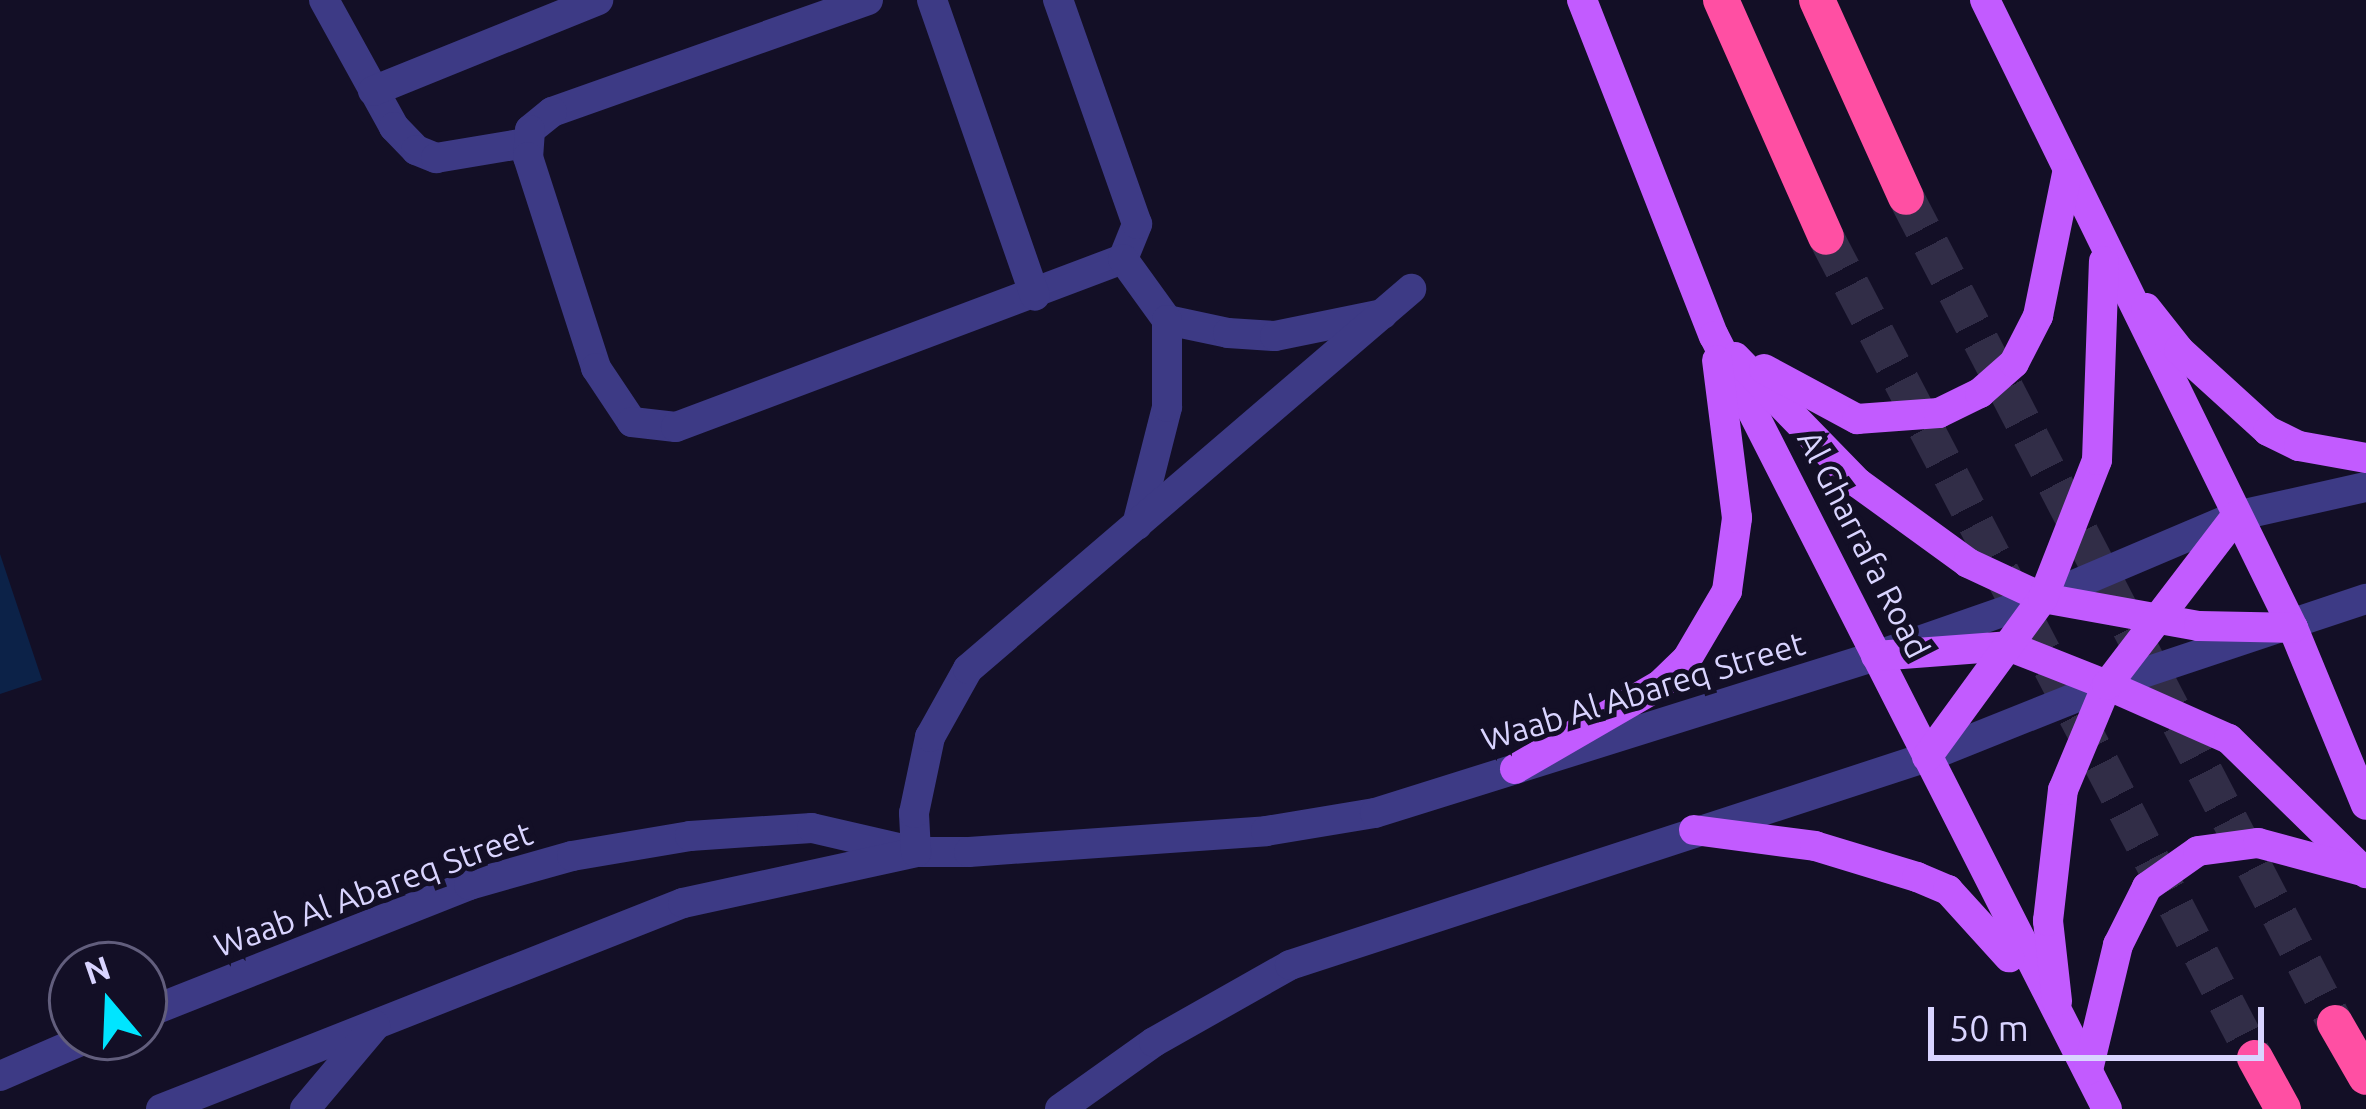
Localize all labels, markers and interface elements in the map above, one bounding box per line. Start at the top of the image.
street label: Al Gharrafa Road [1790,423,1938,665]
street label: Waab Al Abareq Street [1477,623,1809,759]
street label: Waab Al Abareq Street [208,813,538,965]
north arrow [48,941,168,1061]
text: N [79,948,115,991]
scale bar [1934,983,2270,1057]
text: 50 m [1949,1007,2029,1048]

